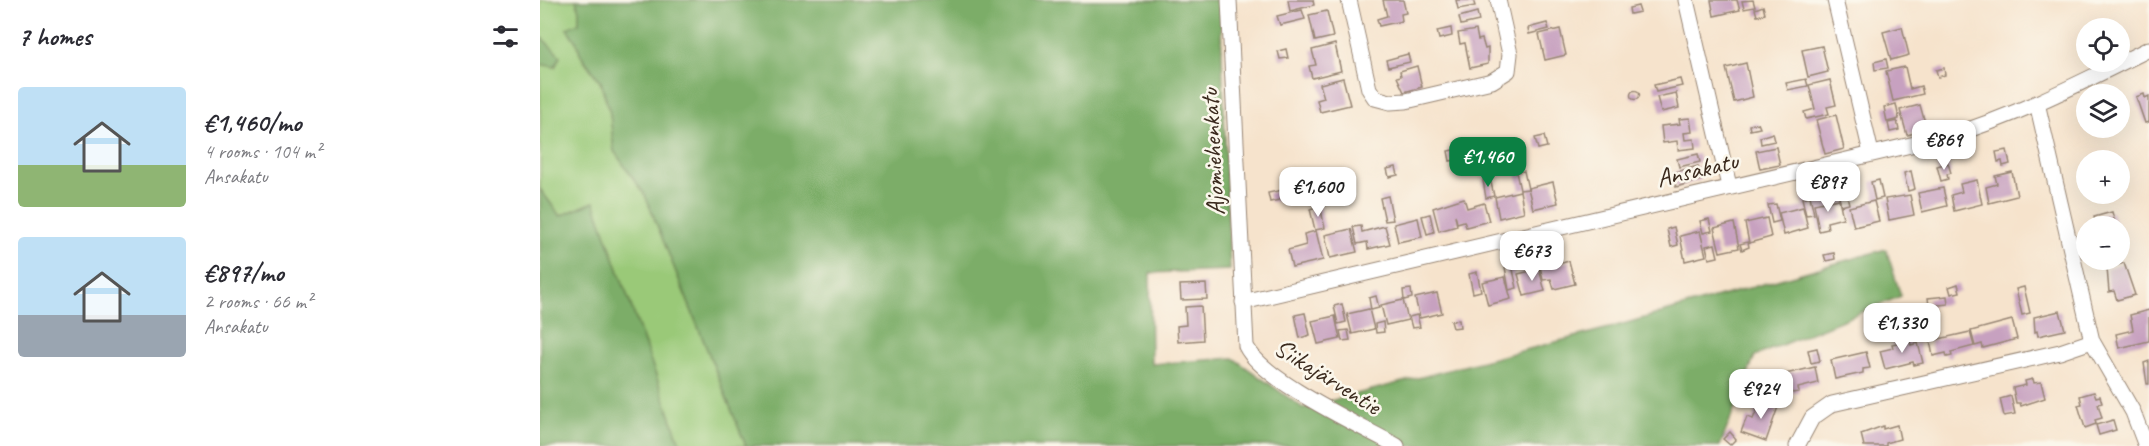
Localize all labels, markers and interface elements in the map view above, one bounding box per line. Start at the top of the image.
map controls [2076,18,2130,270]
button: locate [2076,18,2130,72]
text: 7 homes [18,20,91,53]
icon: filters [489,20,522,53]
button: layers [2076,84,2130,138]
street label: Ajomiehenkatu [1193,86,1232,216]
text: €1,460/mo [204,106,302,139]
icon: home [66,111,138,183]
pin: €869 [1908,120,1980,171]
text: €869 [1926,127,1962,152]
pin: €1,460 [1439,137,1537,188]
text: 4 rooms · 104 m² [204,139,321,164]
text: €1,460 [1463,144,1513,169]
street label: Ansakatu [1653,144,1743,195]
button: + [2076,150,2130,204]
pin: €897 [1792,162,1864,213]
text: Ansakatu [204,164,268,189]
pin: €1,600 [1269,167,1367,218]
text: €897 [1810,169,1846,194]
text: €1,600 [1293,174,1343,199]
button: − [2076,216,2130,270]
pin: €673 [1496,231,1568,282]
text: €673 [1514,238,1550,263]
text: €897/mo [204,256,284,289]
icon: home [66,261,138,333]
text: 2 rooms · 66 m² [204,289,312,314]
pin: €1,330 [1853,303,1951,354]
text: €1,330 [1878,310,1926,335]
text: Ansakatu [204,314,268,339]
street label: Siikajärventie [1268,331,1389,423]
pin: €924 [1725,369,1797,420]
text: €924 [1743,376,1779,401]

